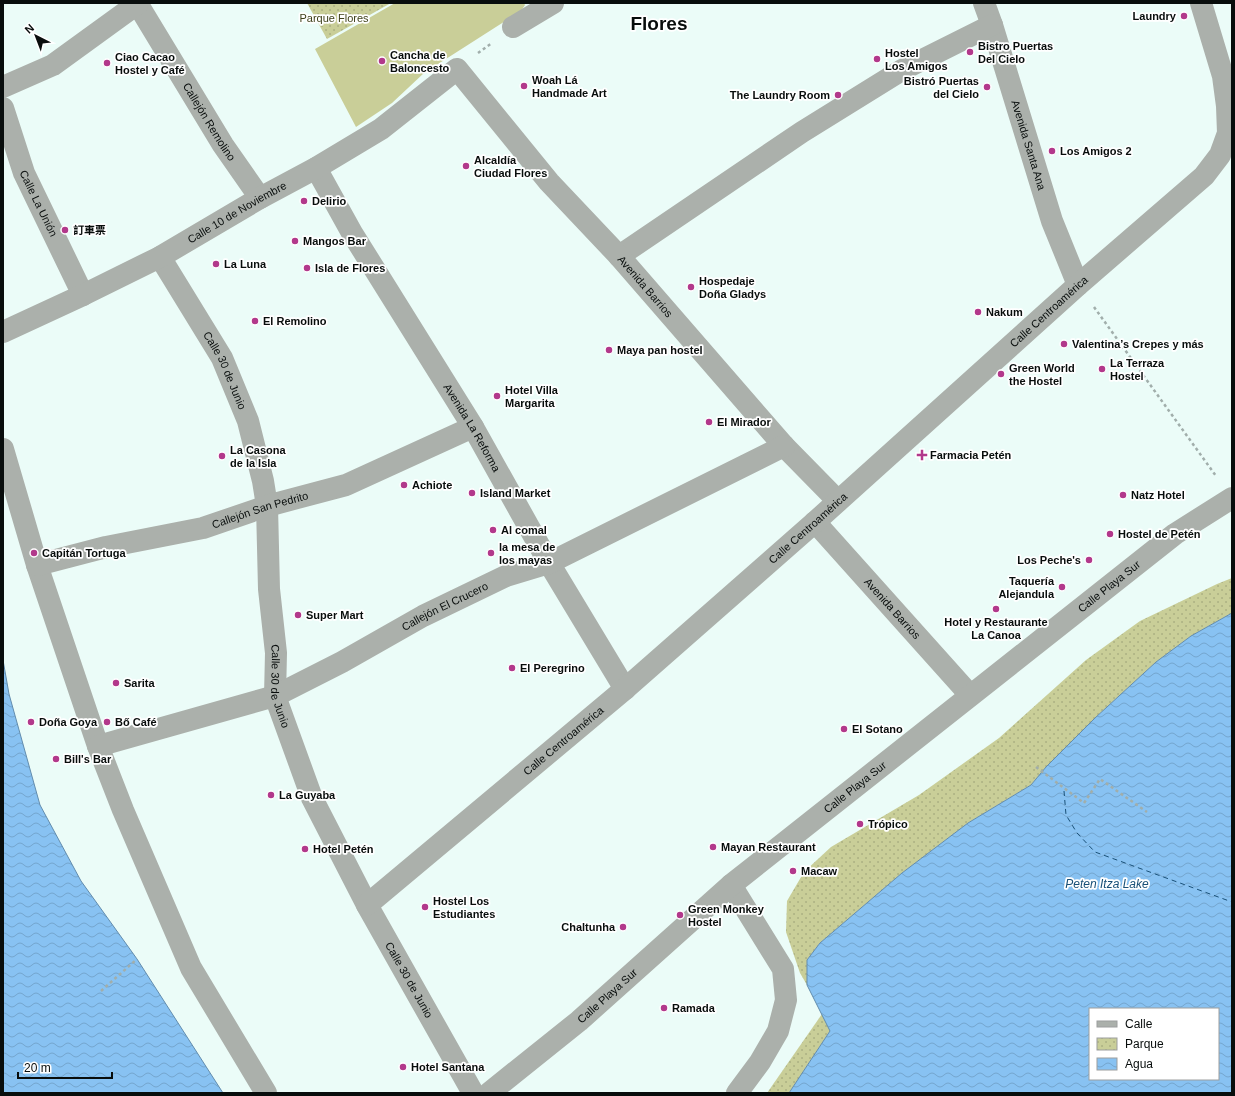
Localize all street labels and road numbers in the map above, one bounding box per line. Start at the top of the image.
street label: Callejón Remolino [181,81,238,163]
street label: Avenida Santa Ana [1009,99,1048,192]
street label: Calle La Unión [18,168,60,238]
street label: Calle 10 de Noviembre [185,179,288,245]
street label: Avenida Barrios [615,253,676,320]
street label: Calle Centroamérica [1007,273,1091,349]
street label: Calle 30 de Junio [201,329,249,411]
street label: Avenida La Reforma [441,381,503,474]
street label: Callejón San Pedrito [210,489,310,531]
street label: Calle Centroamérica [766,490,850,566]
street label: Calle Playa Sur [1075,558,1143,614]
street label: Avenida Barrios [862,576,923,642]
street label: Callejón El Crucero [399,580,490,633]
street label: Calle 30 de Junio [269,644,292,729]
street label: Calle Centroamérica [521,703,606,777]
street label: Calle Playa Sur [821,759,889,815]
street label: Calle 30 de Junio [383,940,435,1020]
street label: Calle Playa Sur [575,966,640,1026]

